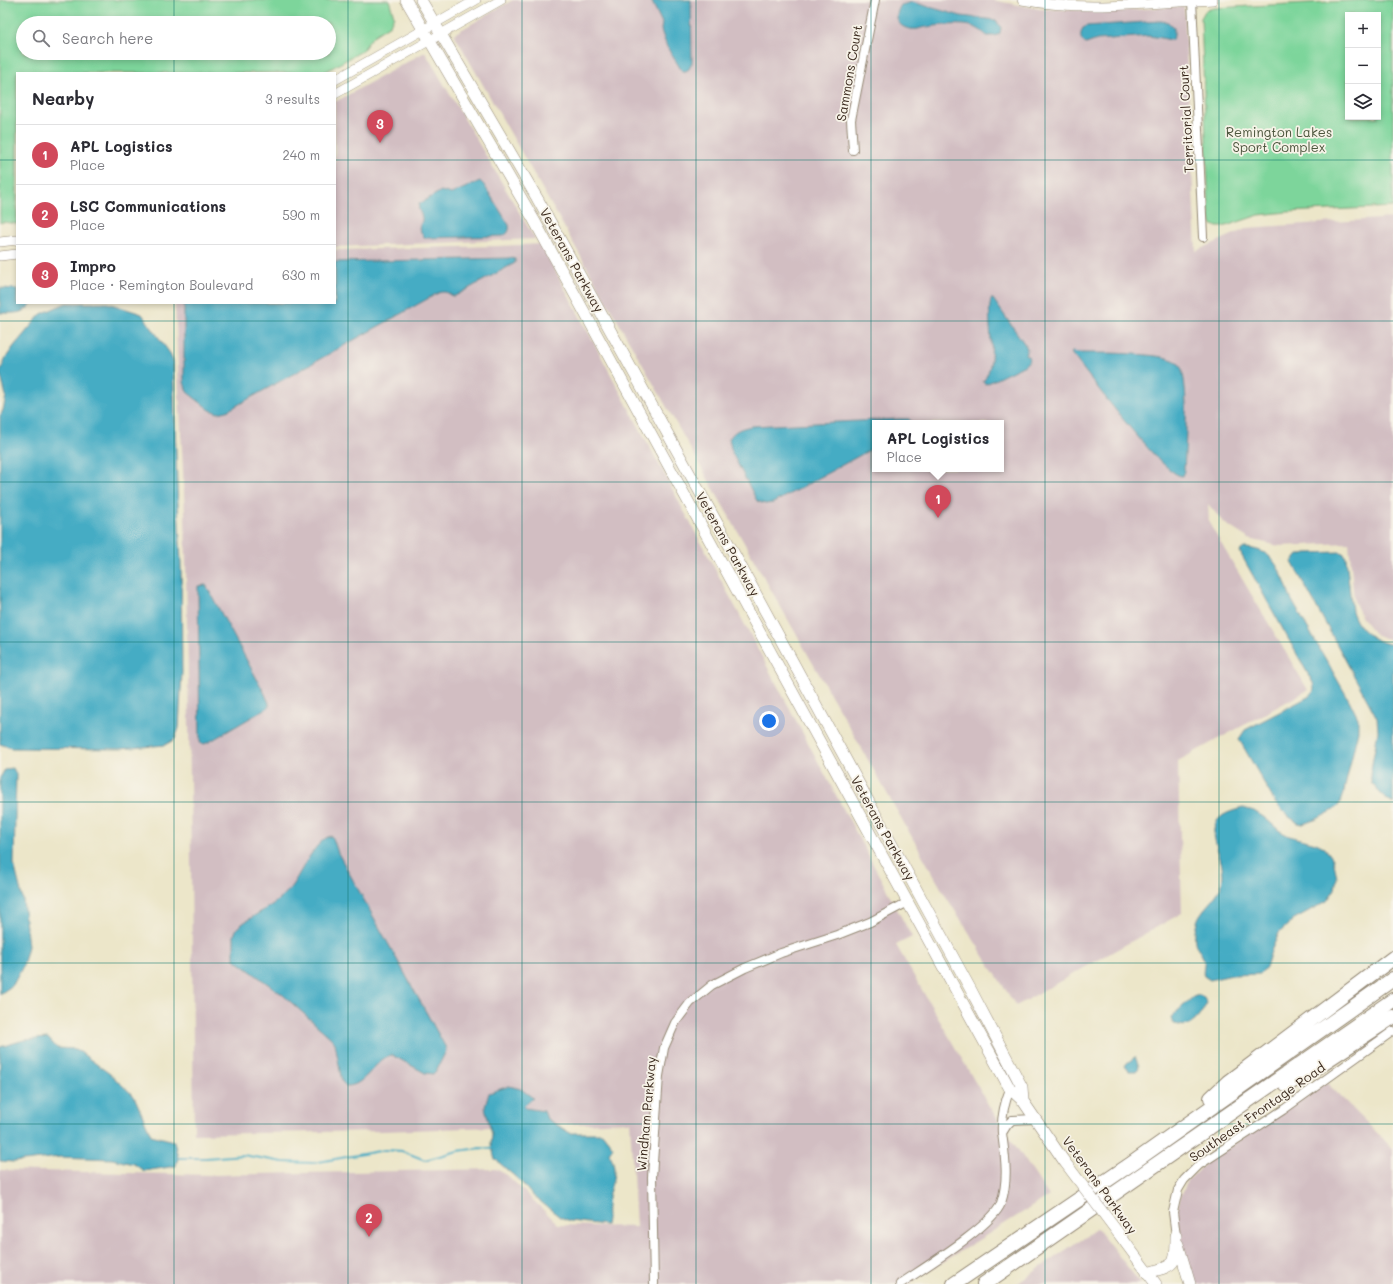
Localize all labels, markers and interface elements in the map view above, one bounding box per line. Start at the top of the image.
map controls [1345,12,1381,120]
button: + [1345,12,1381,48]
search box [16,16,336,60]
street label: Sammons Court [832,23,865,123]
icon: search [30,27,52,49]
text: Search here [62,28,153,48]
button: − [1345,48,1381,84]
street label: Territorial Court [1174,64,1197,173]
button: layers [1345,84,1381,120]
text: Nearby [32,87,94,109]
text: 3 results [265,90,320,107]
pin: 3 [367,110,393,143]
park label: Remington Lakes Sport Complex [1226,123,1332,155]
text: APL Logistics [70,136,172,156]
text: 1 [42,146,48,163]
text: 240 m [283,146,320,163]
text: Place [70,156,105,173]
text: LSC Communications [70,196,226,216]
street label: Veterans Parkway [537,204,608,315]
text: 2 [41,206,49,223]
text: 590 m [282,206,320,223]
text: Place [70,216,105,233]
text: Impro [70,256,116,276]
text: 3 [41,266,49,283]
text: 630 m [282,266,320,283]
text: Place · Remington Boulevard [70,276,253,293]
popup [872,420,1004,472]
text: APL Logistics [887,428,989,448]
text: Place [887,448,922,465]
pin: 1 [925,485,951,518]
street label: Veterans Parkway [693,488,764,599]
your location [759,711,779,731]
street label: Veterans Parkway [848,772,919,883]
street label: Windham Parkway [632,1056,659,1172]
street label: Southeast Frontage Road [1185,1058,1328,1165]
street label: Veterans Parkway [1059,1132,1142,1237]
pin: 2 [356,1204,382,1237]

